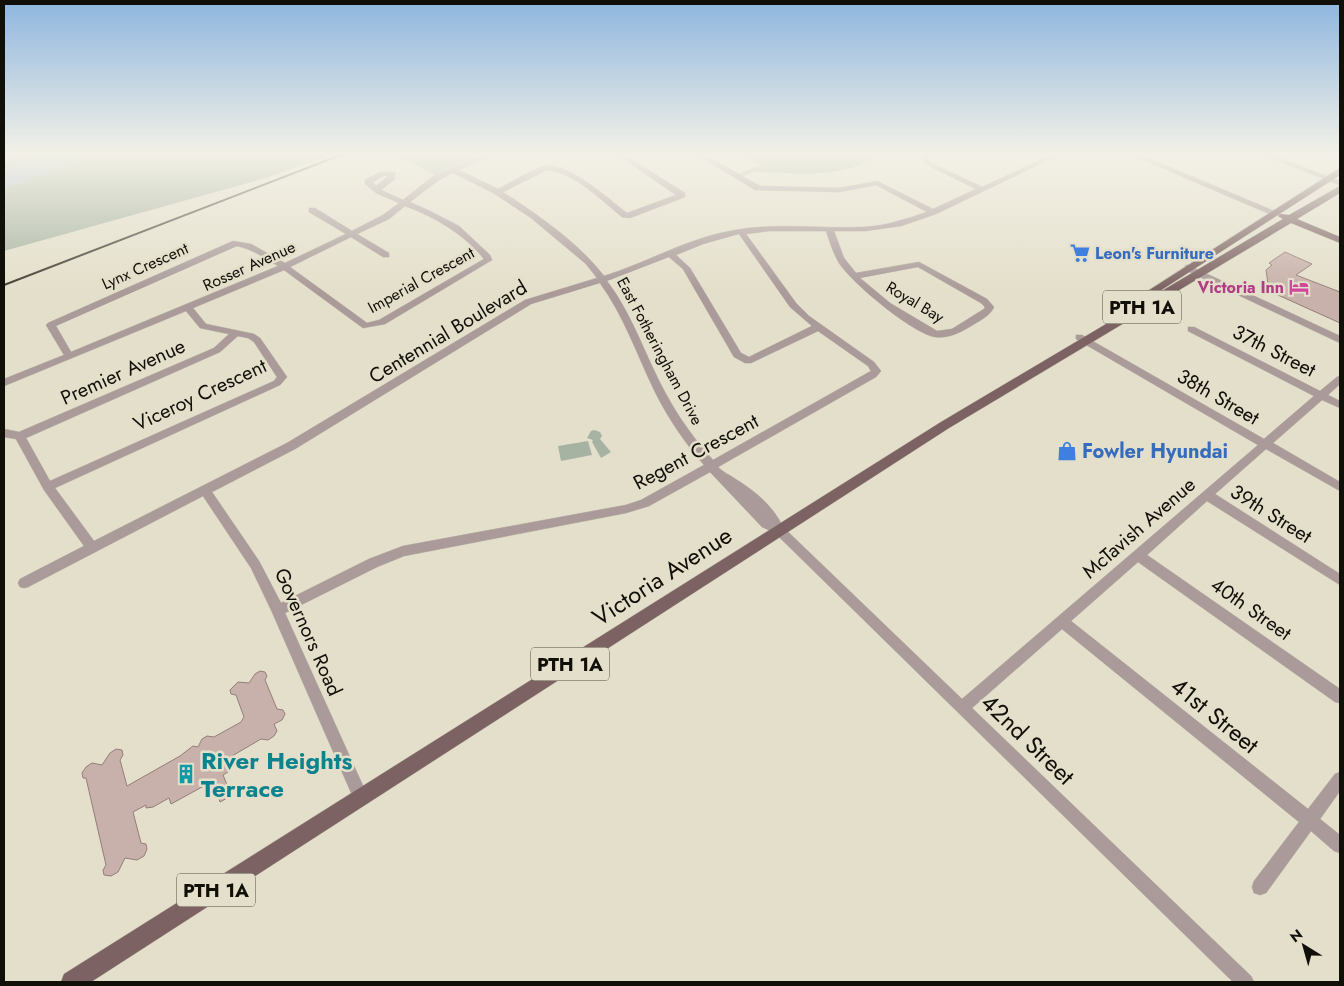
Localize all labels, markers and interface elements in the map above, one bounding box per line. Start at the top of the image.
street label: Rosser Avenue [199,235,299,297]
street label: Lynx Crescent [98,237,192,295]
street label: Imperial Crescent [364,241,479,319]
supermarket icon: Leon's Furniture [1069,242,1091,264]
place label: Leon's Furniture [1095,242,1214,265]
street label: Centennial Boulevard [363,273,533,391]
street label: East Fotheringham Drive [611,273,709,429]
street label: Royal Bay [882,276,949,329]
place label: Victoria Inn [1196,276,1284,299]
hotel icon: Victoria Inn [1288,276,1310,298]
road number: PTH 1A [1103,290,1181,324]
street label: 37th Street [1227,318,1321,384]
street label: Premier Avenue [56,332,190,412]
street label: Viceroy Crescent [129,351,272,439]
street label: 38th Street [1171,362,1265,432]
street label: Regent Crescent [628,407,764,497]
place label: Fowler Hyundai [1082,437,1228,466]
shop icon: Fowler Hyundai [1056,440,1078,462]
street label: McTavish Avenue [1076,471,1202,585]
street label: 39th Street [1225,477,1318,551]
street label: Victoria Avenue [585,518,739,634]
street label: Governors Road [267,563,349,701]
street label: 40th Street [1205,571,1297,648]
road number: PTH 1A [531,648,609,681]
street label: 41st Street [1163,668,1267,762]
street label: 42nd Street [973,685,1083,793]
place label: River Heights Terrace [201,743,352,806]
building icon: River Heights Terrace [175,763,197,785]
road number: PTH 1A [177,874,255,906]
north arrow [1279,921,1329,971]
text: N [1286,924,1307,947]

